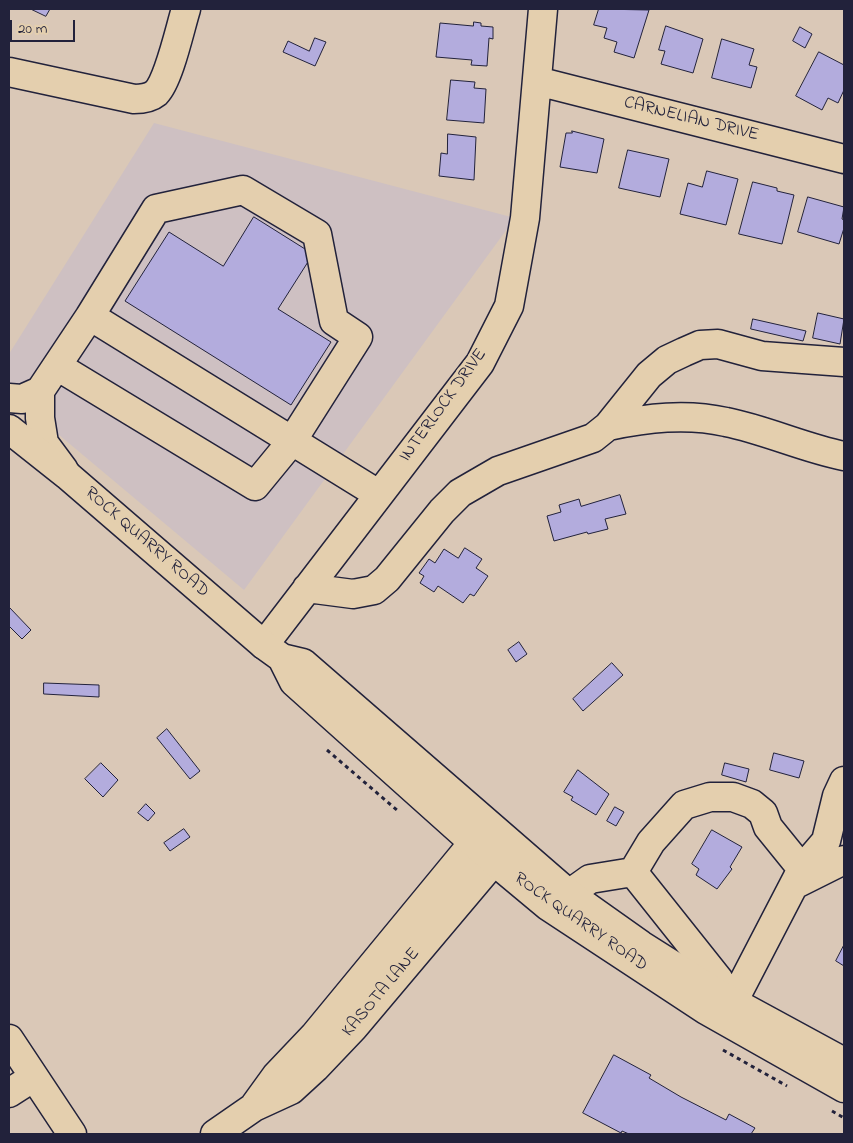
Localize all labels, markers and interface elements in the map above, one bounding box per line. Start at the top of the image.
scale bar [12,10,78,42]
text: 20 m [18,18,47,40]
street label: CARNELIAN DRIVE [621,93,761,147]
street label: INTERLOCK DRIVE [396,345,492,467]
street label: ROCK QUARRY ROAD [79,483,213,603]
street label: ROCK QUARRY ROAD [509,869,651,977]
street label: KASOTA LANE [338,944,426,1042]

